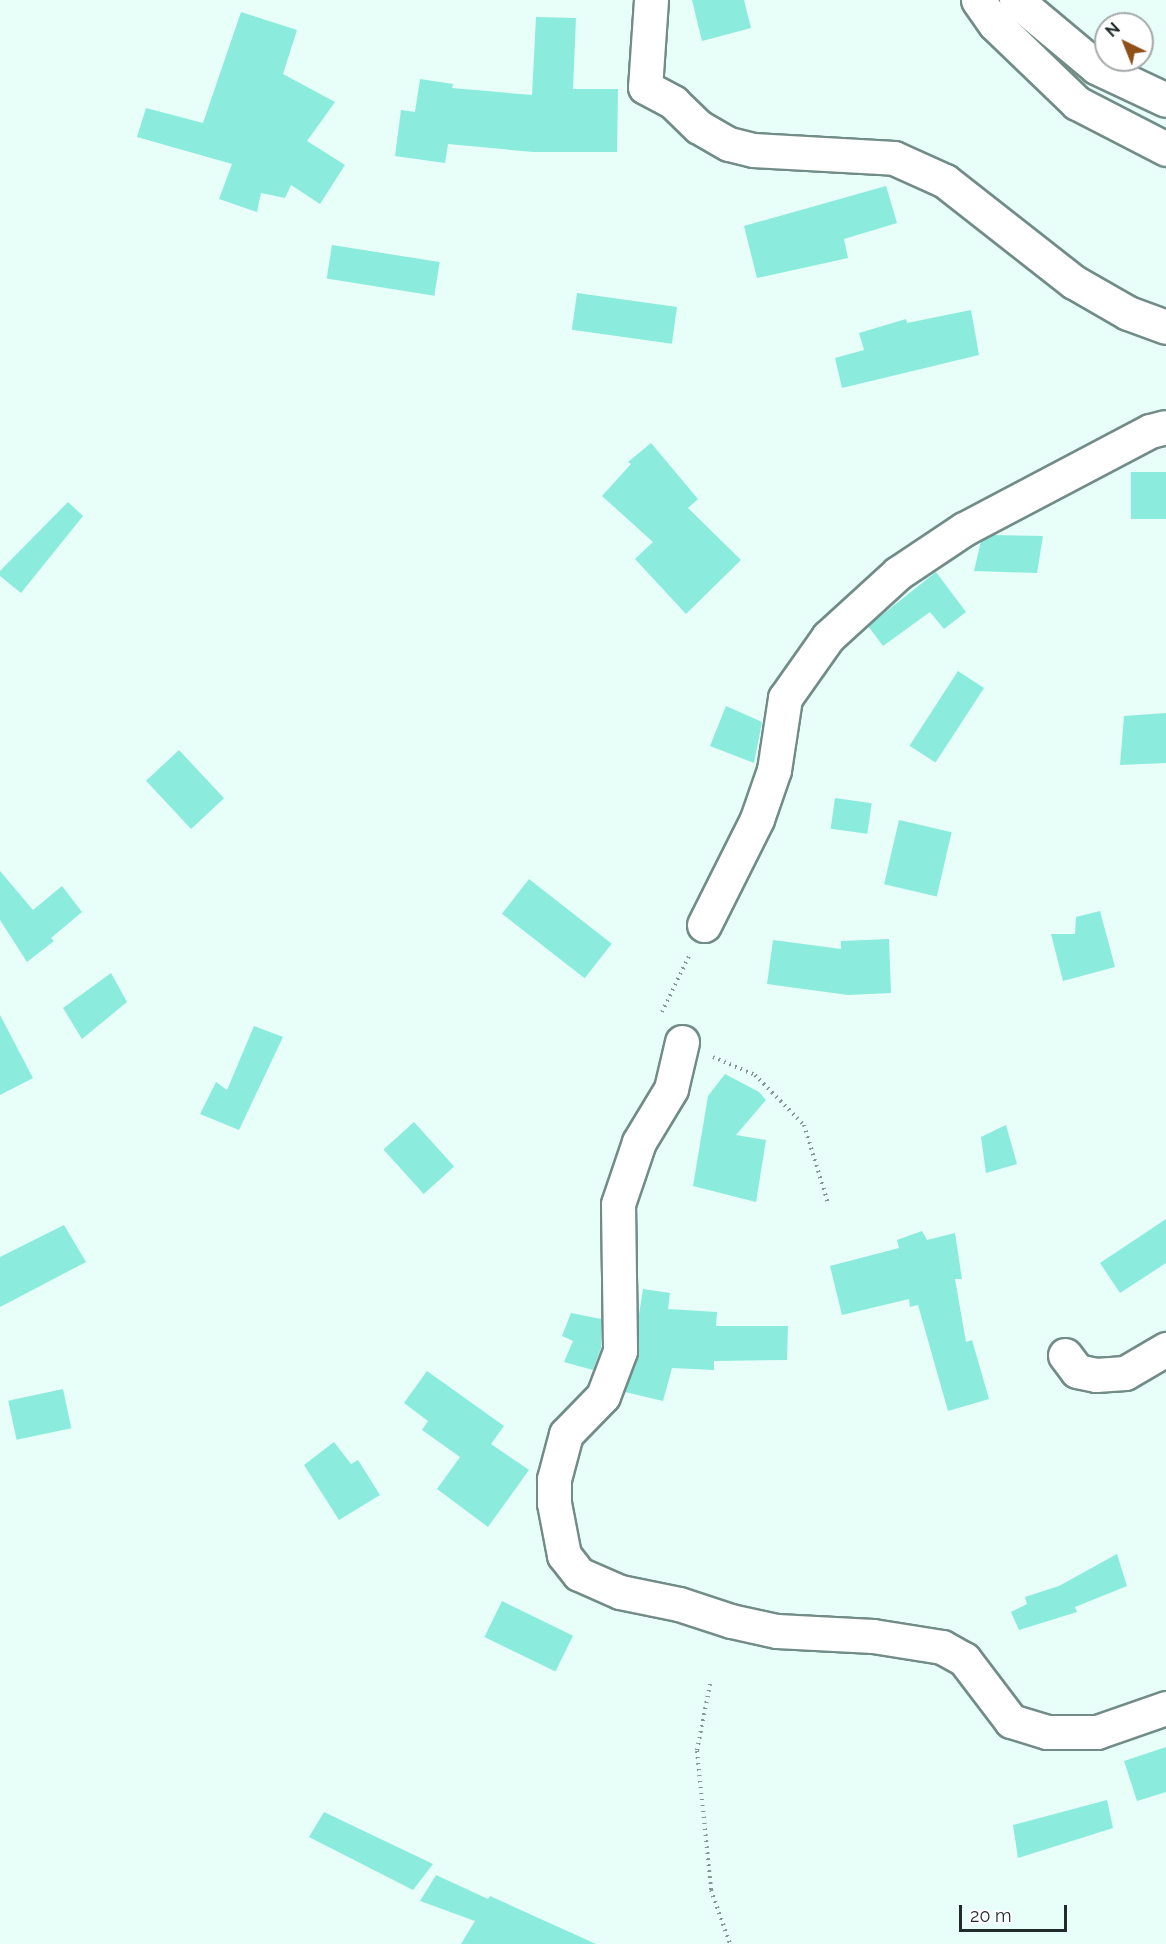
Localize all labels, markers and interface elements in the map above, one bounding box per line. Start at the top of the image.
north arrow [1094,12,1154,72]
text: N [1102,19,1124,41]
scale bar [962,1893,1070,1931]
text: 20 m [970,1905,1012,1926]

